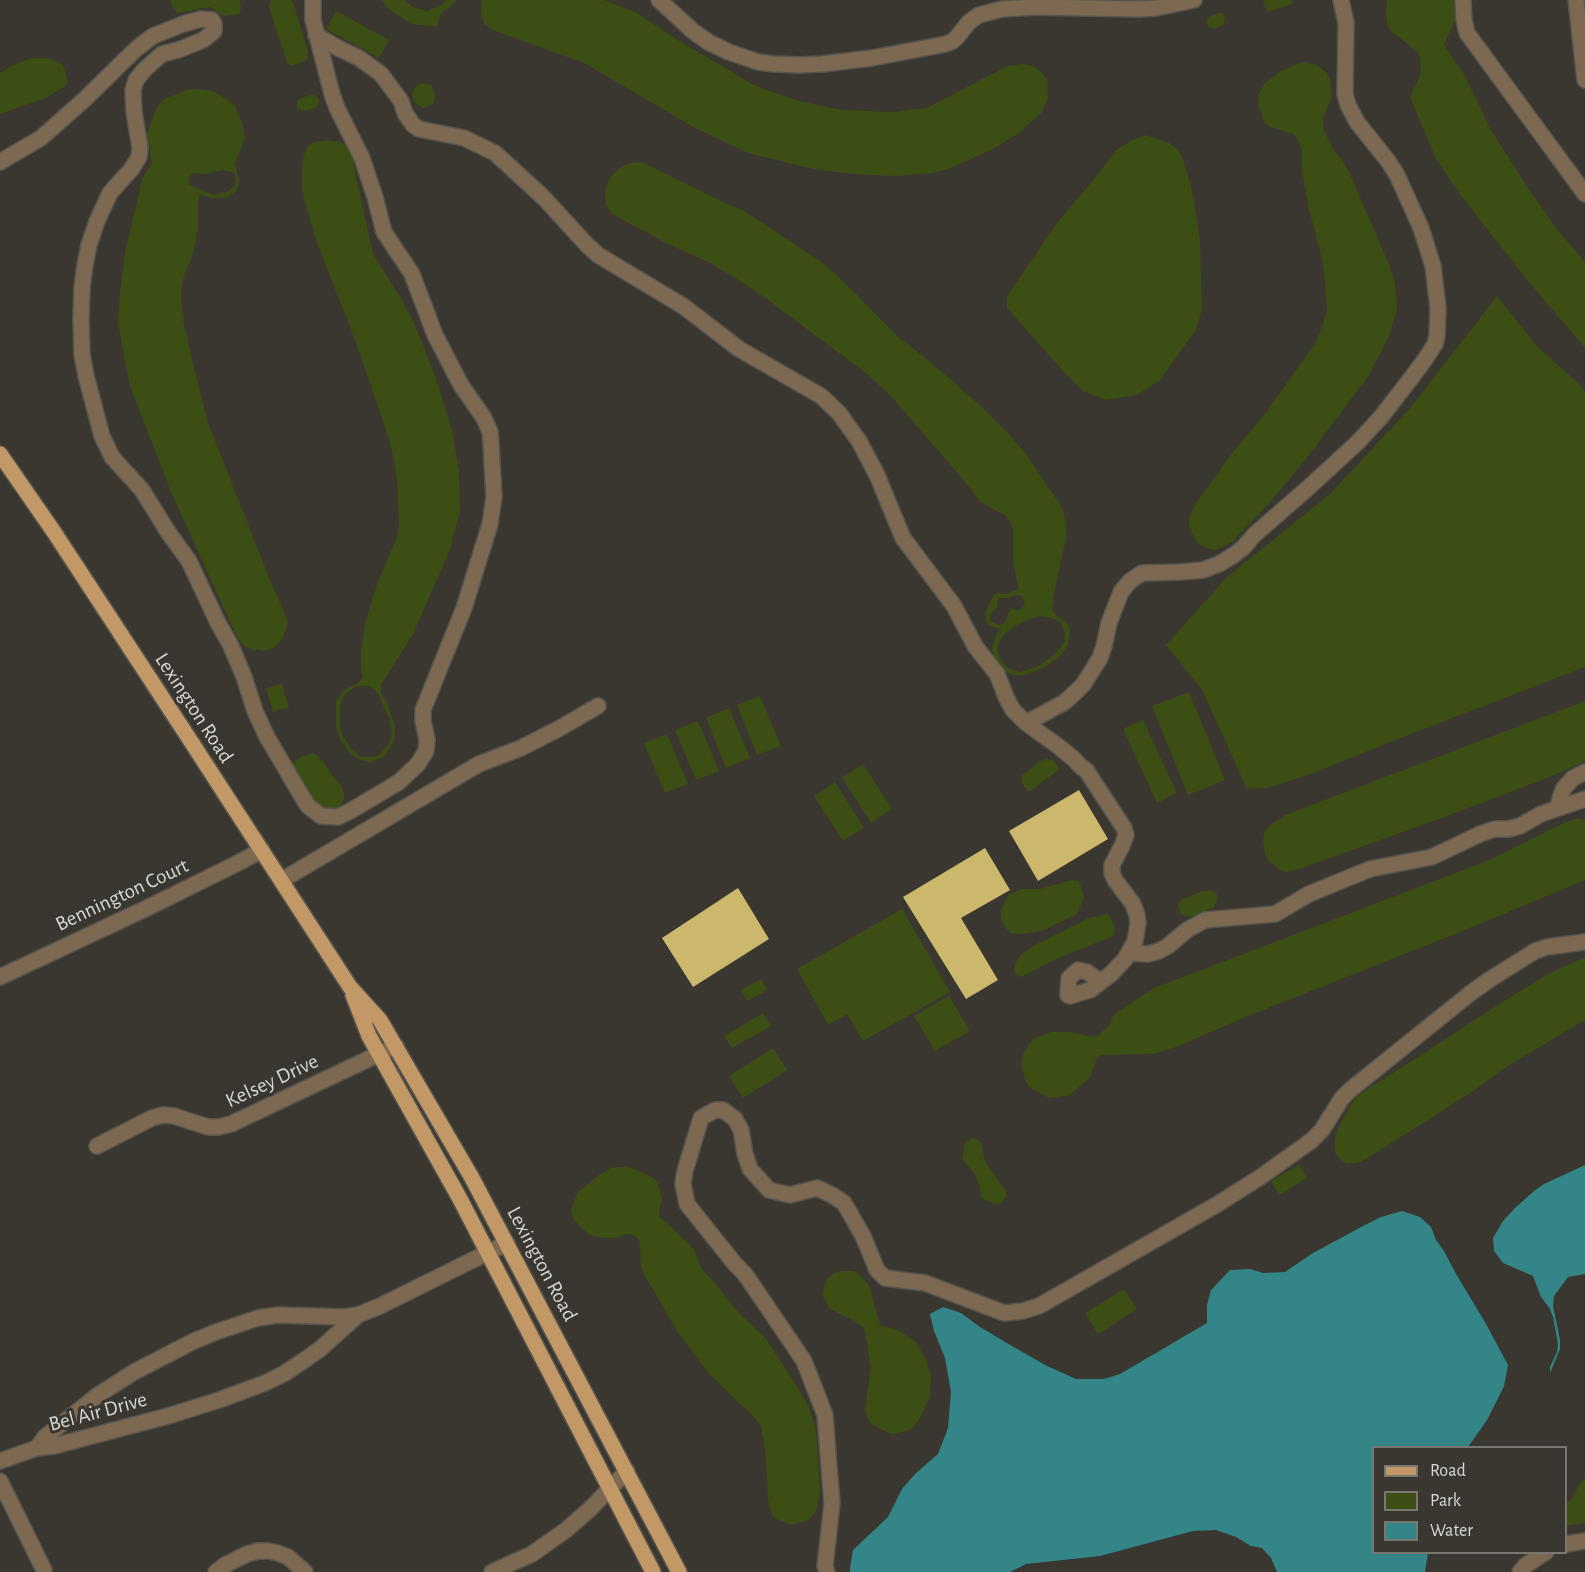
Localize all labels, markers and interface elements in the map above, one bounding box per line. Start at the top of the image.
street label: Lexington Road [149,648,239,768]
street label: Bennington Court [51,853,193,937]
street label: Kelsey Drive [222,1049,322,1113]
street label: Lexington Road [501,1202,583,1326]
street label: Bel Air Drive [46,1387,150,1437]
legend [1372,1446,1567,1554]
text: Road [1430,1462,1466,1480]
text: Park [1430,1492,1461,1510]
text: Water [1430,1522,1473,1540]

